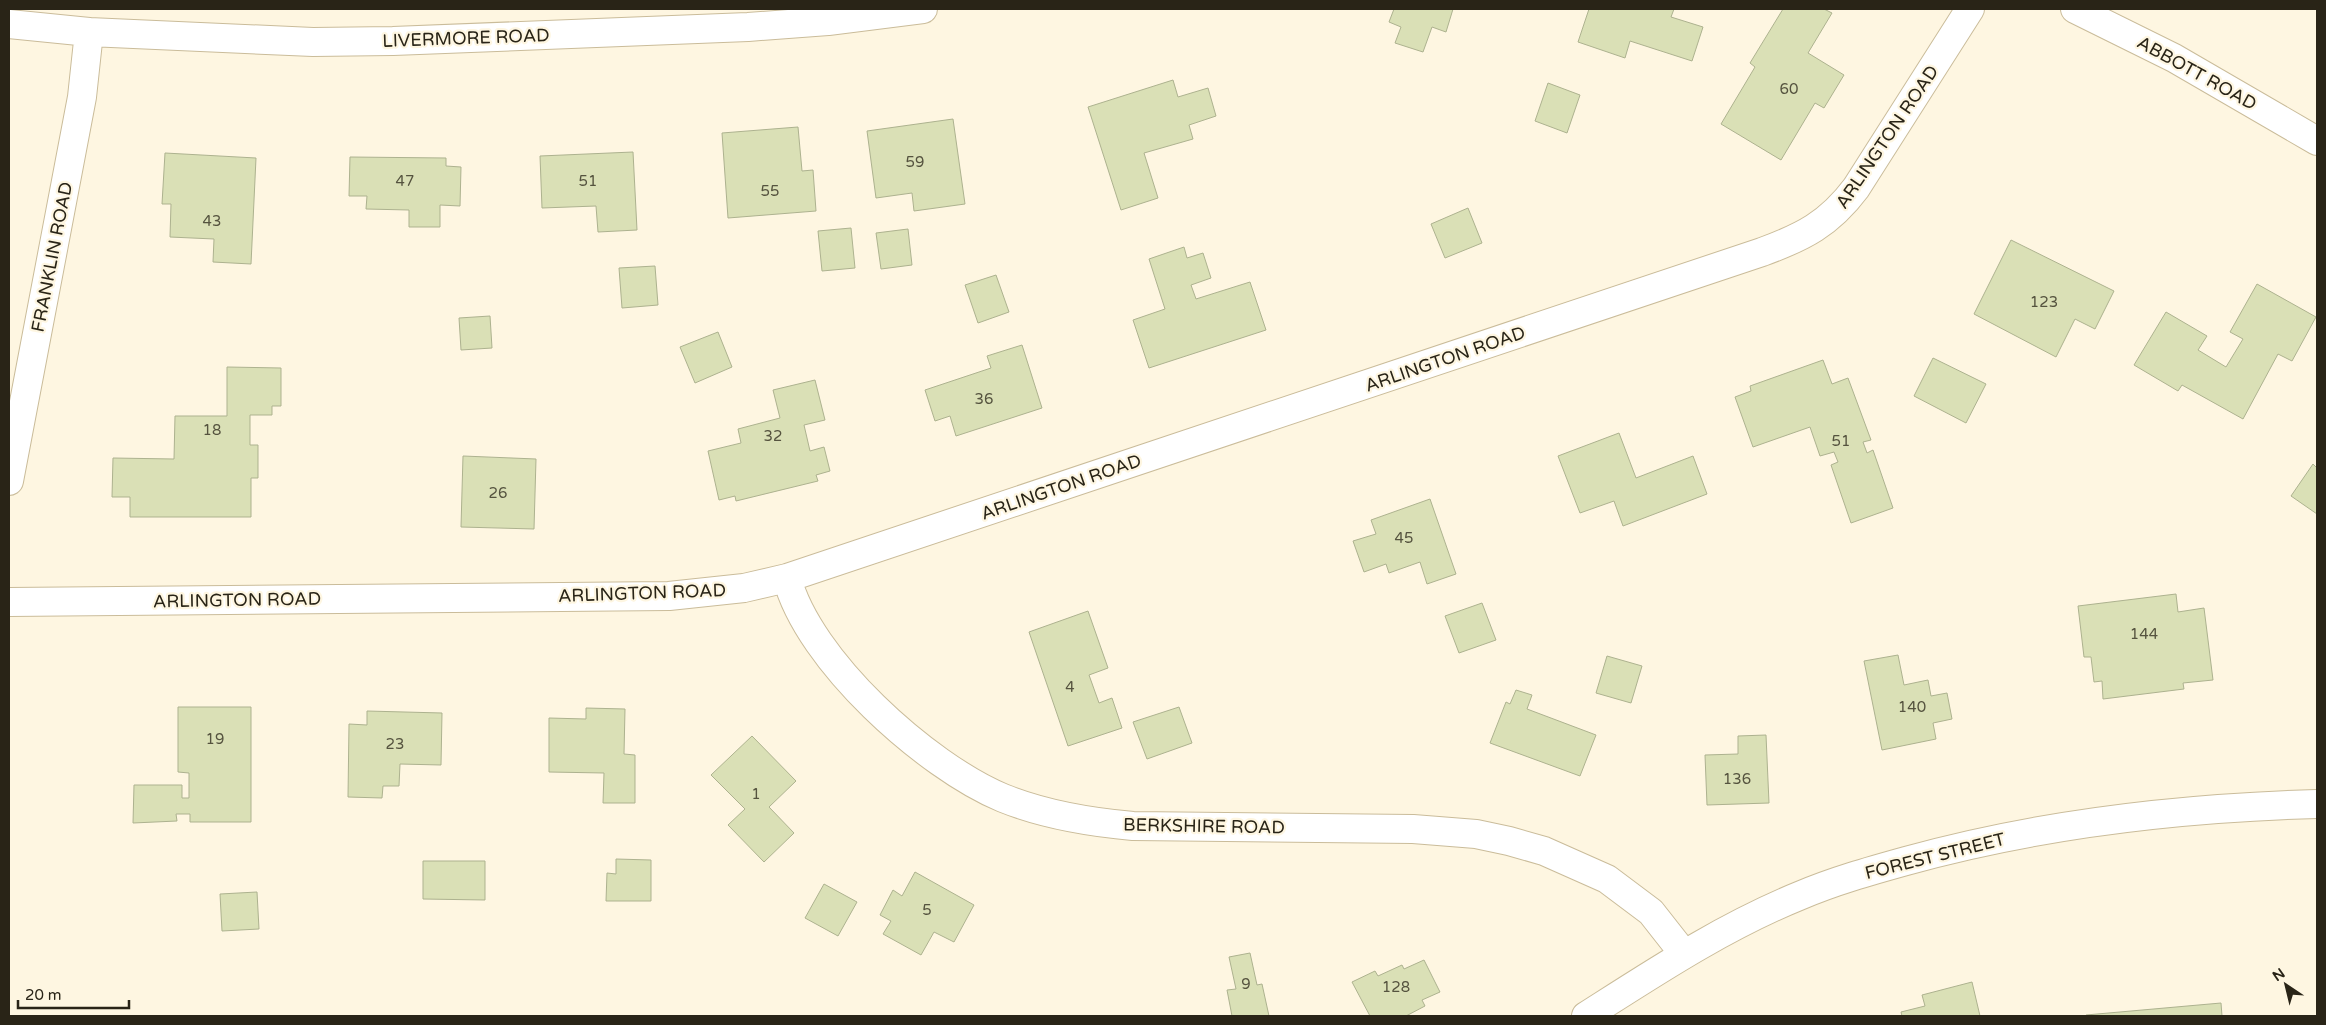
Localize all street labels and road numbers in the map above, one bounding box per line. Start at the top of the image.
street label: LIVERMORE ROAD [382,24,550,52]
street label: ABBOTT ROAD [2133,31,2261,115]
street label: ARLINGTON ROAD [1831,61,1943,213]
street label: FRANKLIN ROAD [27,180,77,334]
street label: ARLINGTON ROAD [1362,321,1528,397]
street label: ARLINGTON ROAD [978,449,1144,525]
street label: ARLINGTON ROAD [558,579,726,607]
street label: ARLINGTON ROAD [153,588,321,612]
street label: BERKSHIRE ROAD [1123,814,1285,838]
street label: FOREST STREET [1863,828,2007,884]

